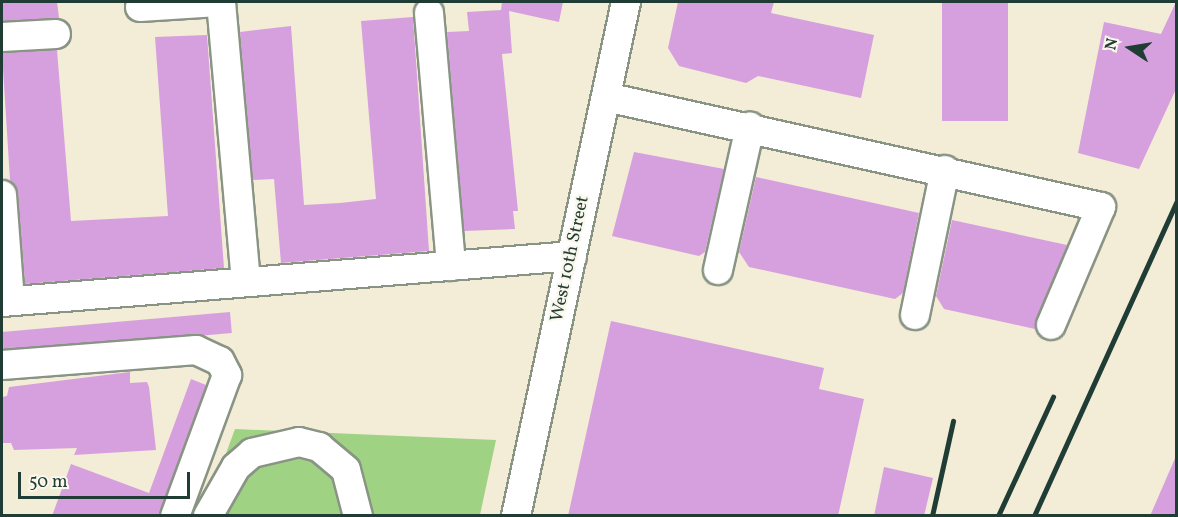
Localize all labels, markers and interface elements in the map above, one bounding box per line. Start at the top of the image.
north arrow [1100,18,1160,78]
text: N [1100,36,1124,52]
street label: West 10th Street [547,194,595,324]
scale bar [21,460,194,498]
text: 50 m [29,470,68,495]

